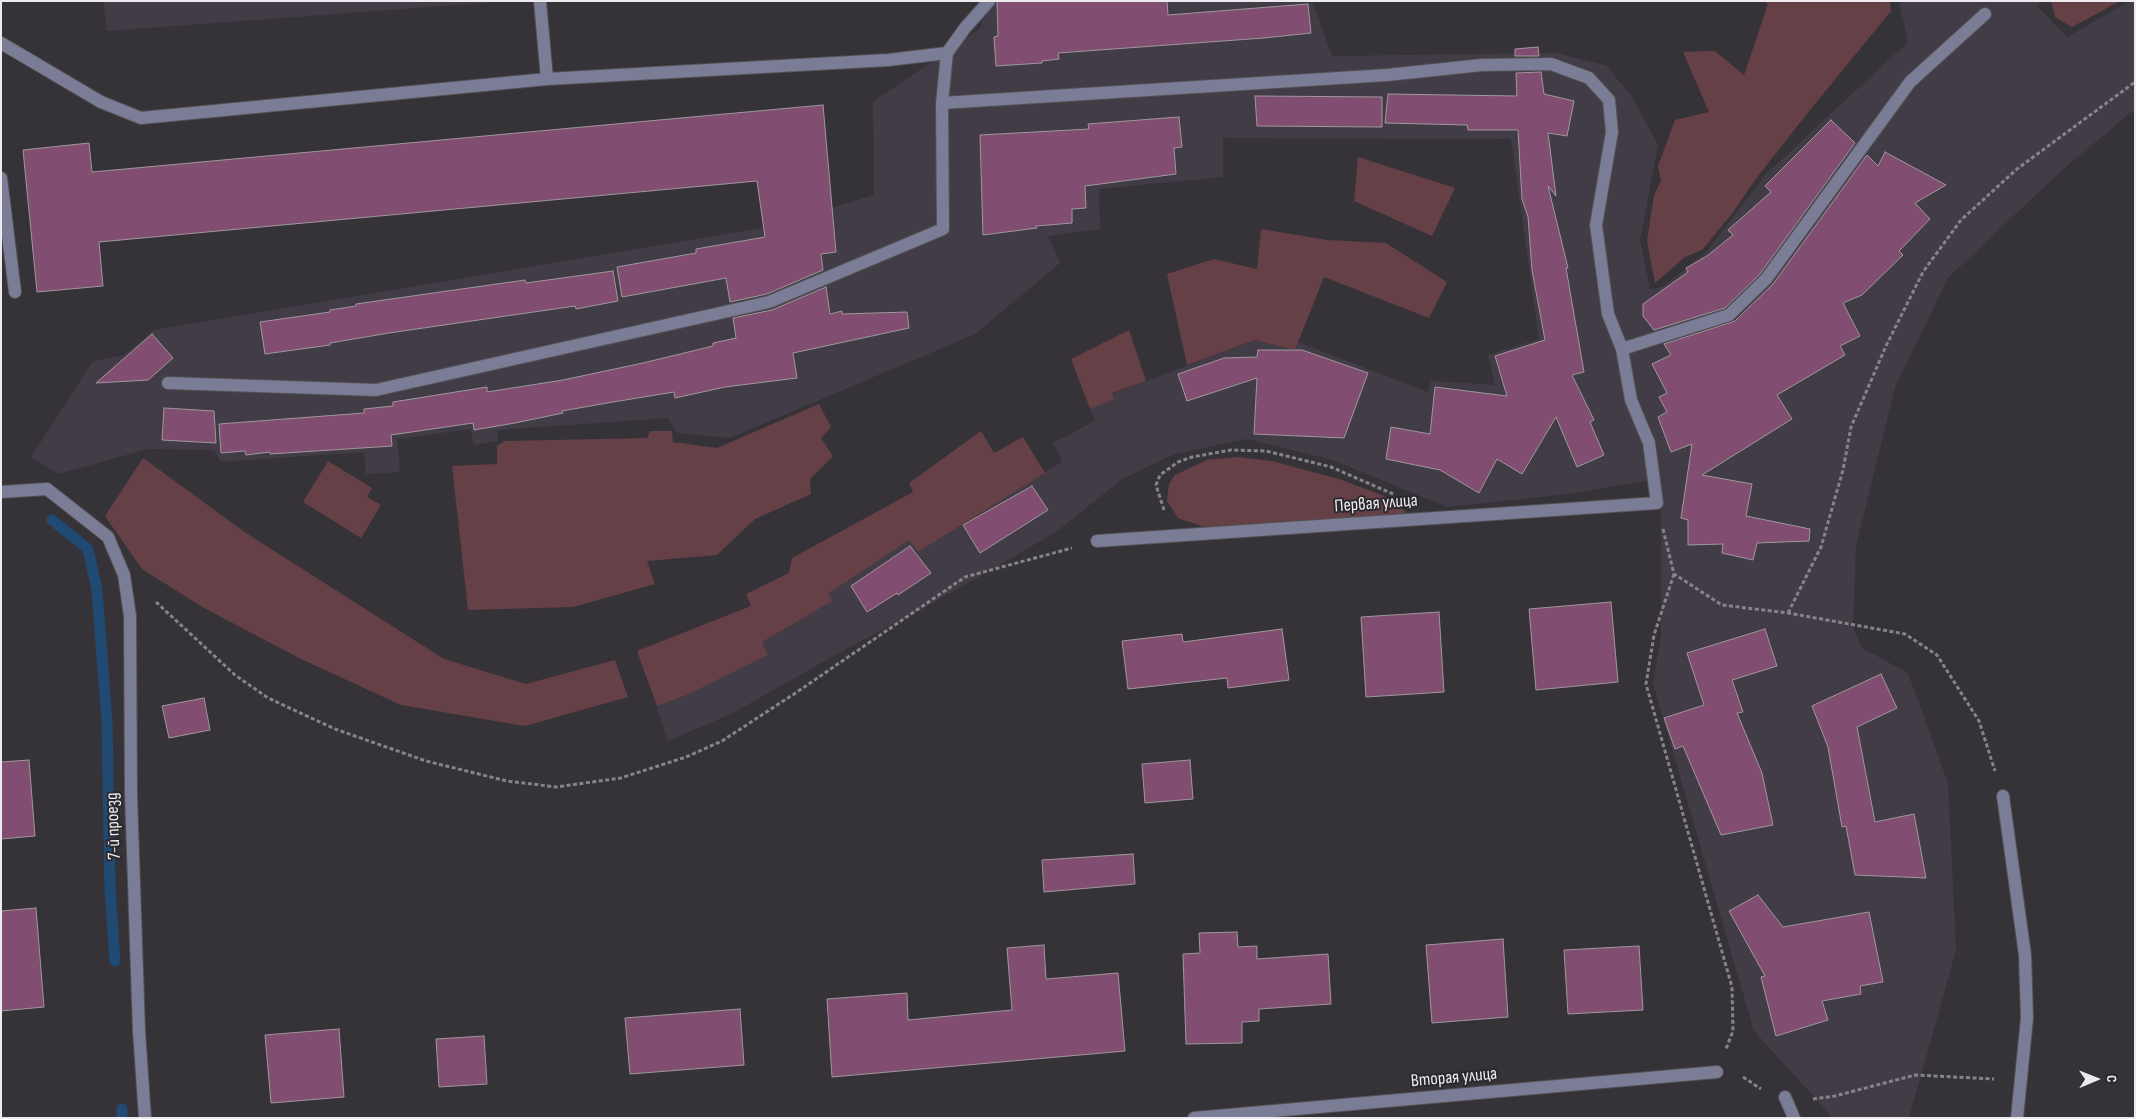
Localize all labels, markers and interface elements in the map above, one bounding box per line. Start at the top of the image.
street label: Первая улица [1334,490,1418,518]
street label: 7-й проезд [102,792,126,860]
north arrow [2071,1054,2121,1104]
street label: Вторая улица [1410,1063,1498,1093]
text: С [2103,1075,2120,1082]

